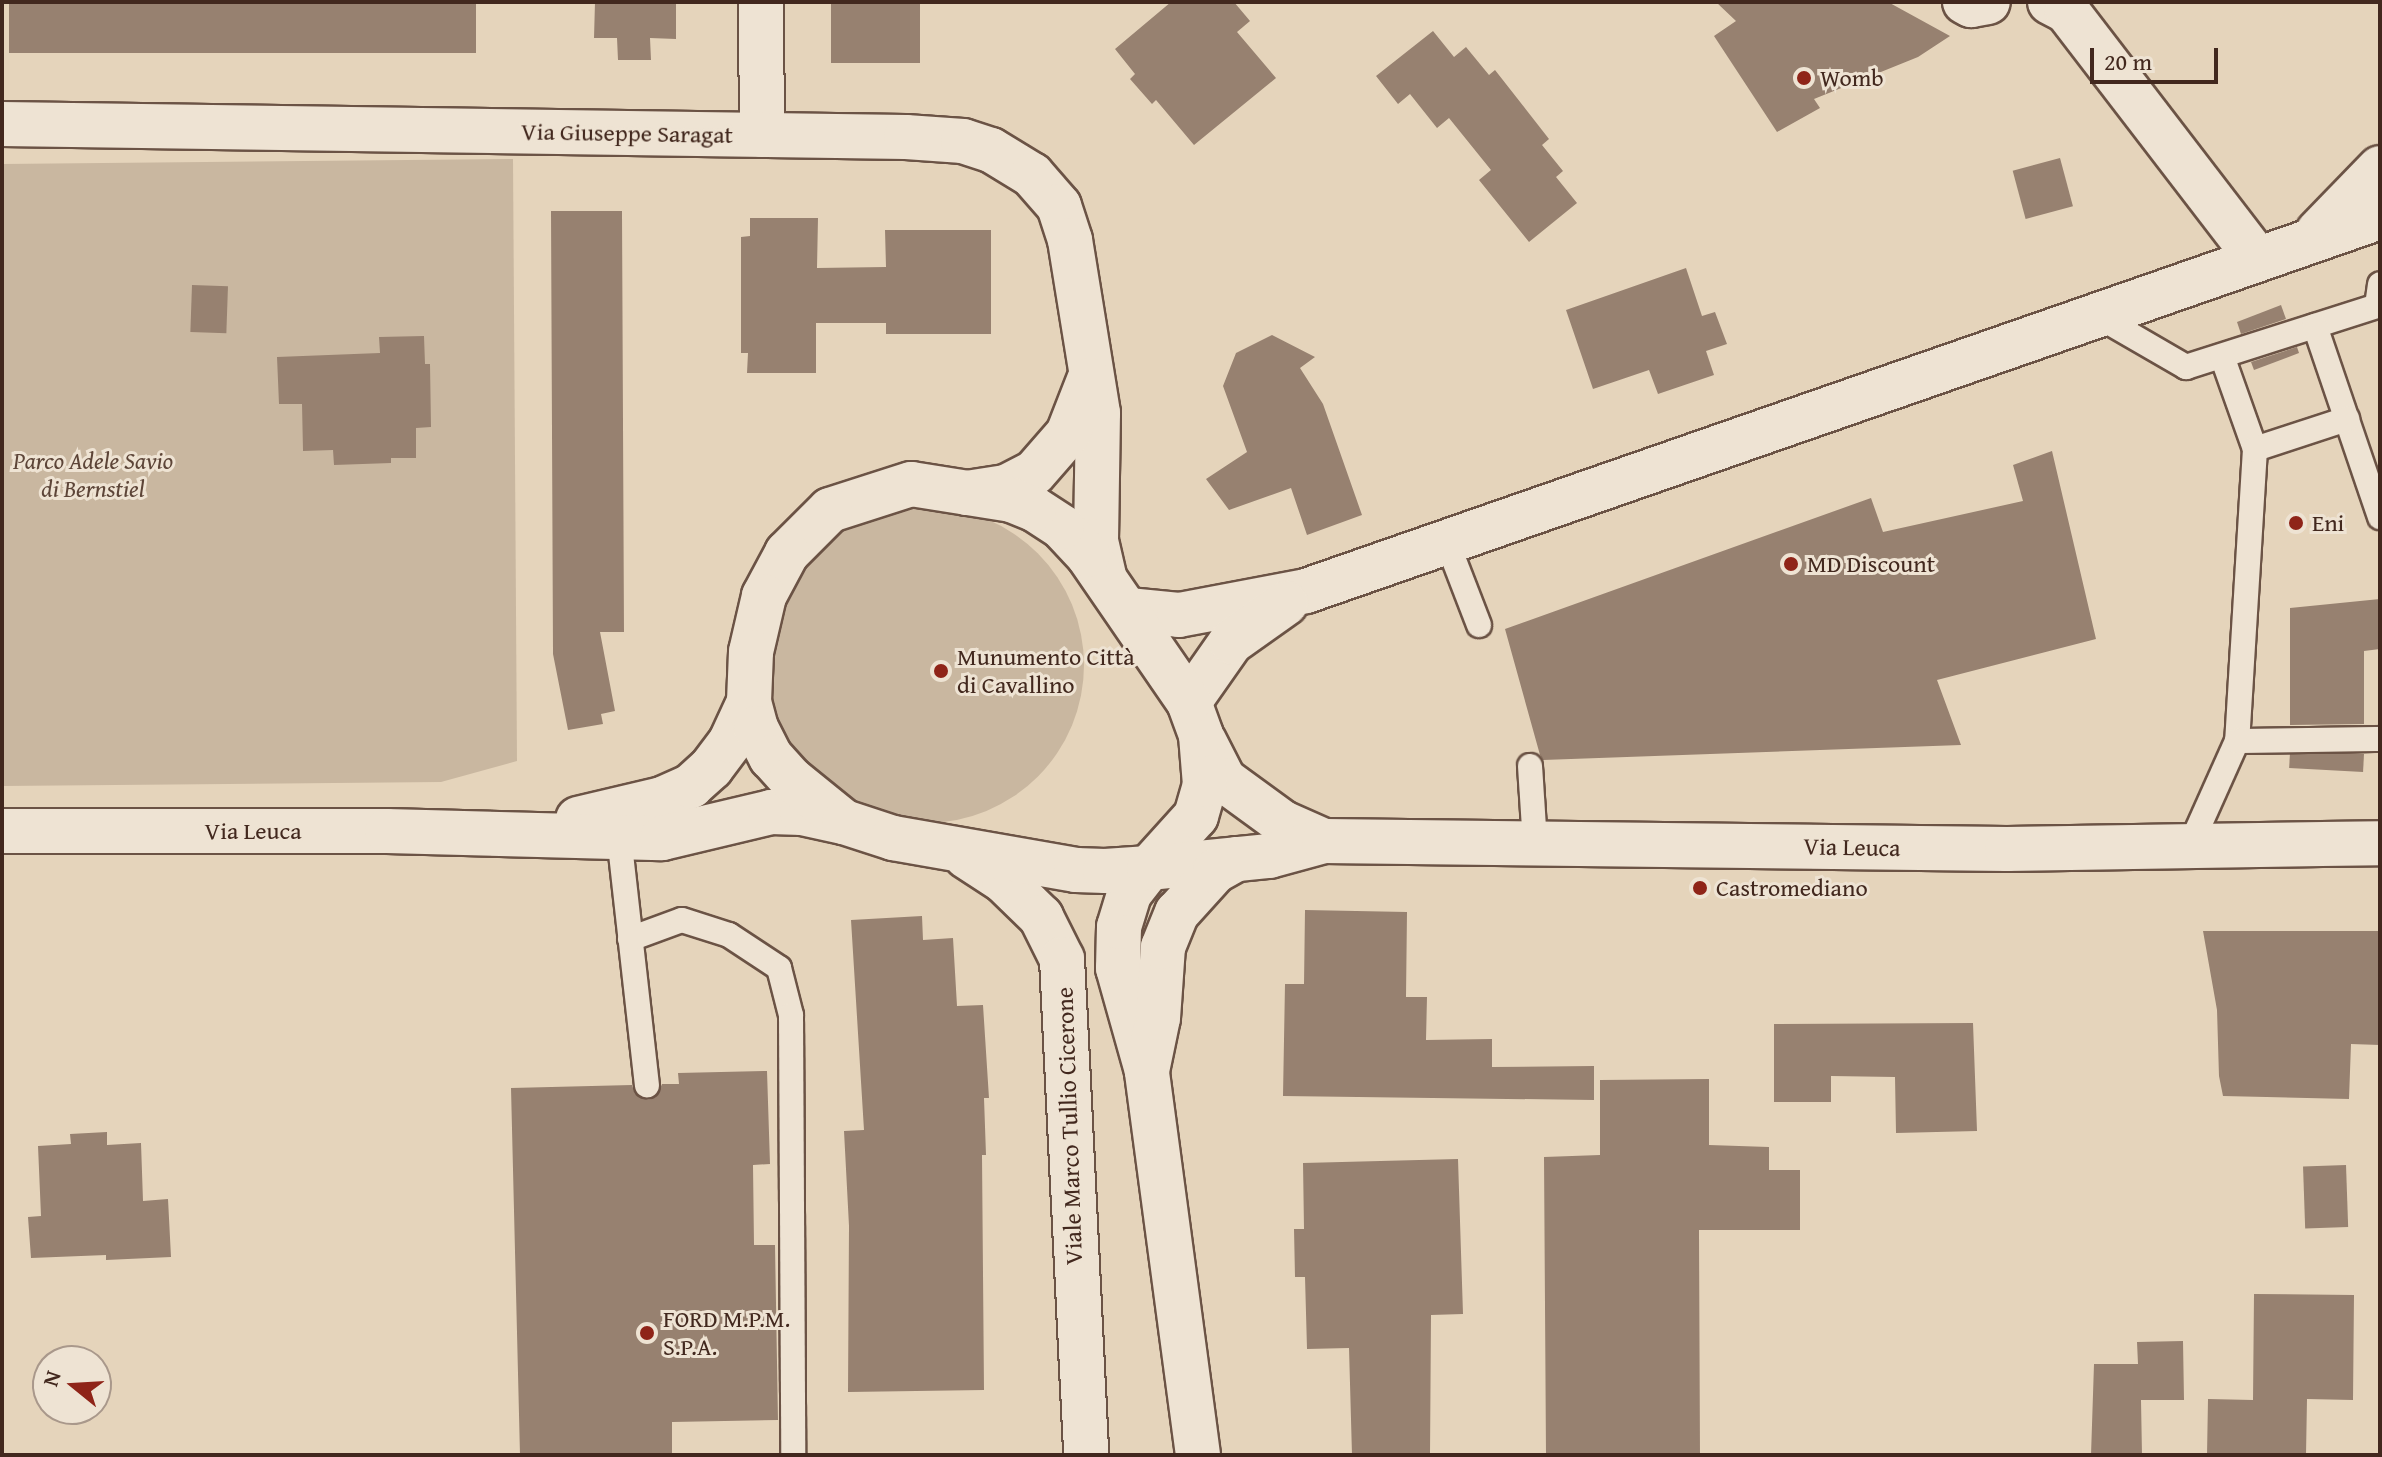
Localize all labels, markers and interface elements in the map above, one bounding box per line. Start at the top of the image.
scale bar [2094,32,2222,82]
text: 20 m [2104,44,2152,79]
place label: Womb [1820,64,1884,92]
marker: Womb [1795,69,1813,87]
street label: Via Giuseppe Saragat [521,117,733,149]
park label: Parco Adele Savio di Bernstiel [13,447,173,503]
place label: Eni [2312,509,2344,537]
marker: Eni [2287,514,2305,532]
place label: MD Discount [1807,550,1935,578]
marker: MD Discount [1782,555,1800,573]
place label: Munumento Città di Cavallino [957,643,1135,699]
marker: Munumento Città di Cavallino [932,662,950,680]
street label: Via Leuca [204,817,302,845]
street label: Via Leuca [1803,832,1901,862]
place label: Castromediano [1716,874,1868,902]
marker: Castromediano [1691,879,1709,897]
street label: Viale Marco Tullio Cicerone [1050,986,1088,1266]
place label: FORD M.P.M. S.P.A. [663,1305,790,1361]
marker: FORD M.P.M. S.P.A. [638,1324,656,1342]
north arrow [32,1345,112,1425]
text: N [34,1366,69,1390]

